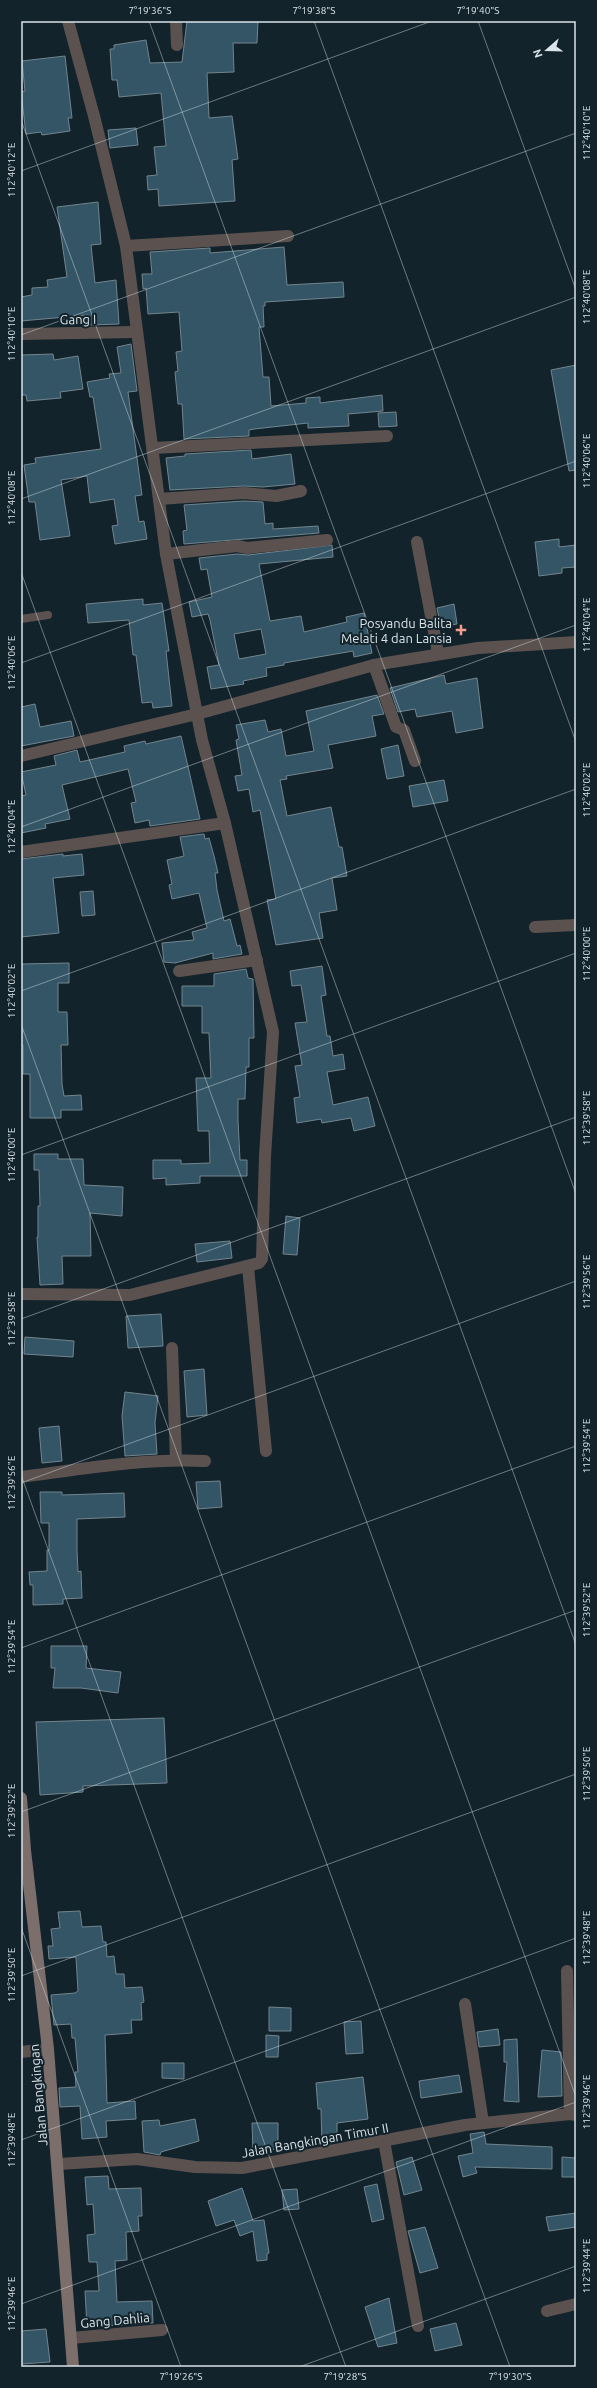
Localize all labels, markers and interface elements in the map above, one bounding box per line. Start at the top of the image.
text: 7°19'36"S [128,5,172,16]
text: 7°19'38"S [292,5,336,16]
text: 7°19'40"S [456,5,500,16]
north arrow [527,30,567,70]
text: N [531,48,545,59]
text: 112°40'10"E [581,105,592,160]
text: 112°40'12"E [6,142,17,197]
text: 112°40'08"E [581,269,592,324]
text: 112°40'10"E [6,306,17,361]
street label: Gang I [60,312,96,326]
text: 112°40'06"E [581,433,592,488]
text: 112°40'08"E [6,470,17,525]
text: 112°40'04"E [581,597,592,652]
place label: Posyandu Balita Melati 4 dan Lansia [341,616,452,645]
marker: Posyandu Balita Melati 4 dan Lansia [455,624,467,636]
text: 112°40'06"E [6,635,17,690]
text: 112°40'02"E [581,762,592,817]
text: 112°40'04"E [6,799,17,854]
text: 112°40'00"E [581,926,592,981]
text: 112°40'02"E [6,963,17,1018]
text: 112°39'58"E [581,1090,592,1145]
text: 112°40'00"E [6,1127,17,1182]
text: 112°39'56"E [581,1254,592,1309]
text: 112°39'58"E [6,1291,17,1346]
text: 112°39'54"E [581,1418,592,1473]
text: 112°39'56"E [6,1455,17,1510]
text: 112°39'52"E [581,1582,592,1637]
text: 112°39'54"E [6,1619,17,1674]
text: 112°39'50"E [581,1746,592,1801]
text: 112°39'52"E [6,1783,17,1838]
text: 112°39'48"E [581,1910,592,1965]
text: 112°39'50"E [6,1947,17,2002]
street label: Jalan Bangkingan [27,2044,49,2146]
text: 112°39'46"E [581,2074,592,2129]
text: 112°39'48"E [6,2112,17,2167]
street label: Jalan Bangkingan Timur II [240,2120,390,2160]
text: 112°39'44"E [581,2238,592,2293]
text: 112°39'46"E [6,2276,17,2331]
street label: Gang Dahlia [80,2310,150,2330]
text: 7°19'26"S [159,2371,203,2382]
text: 7°19'28"S [323,2371,367,2382]
text: 7°19'30"S [488,2371,532,2382]

